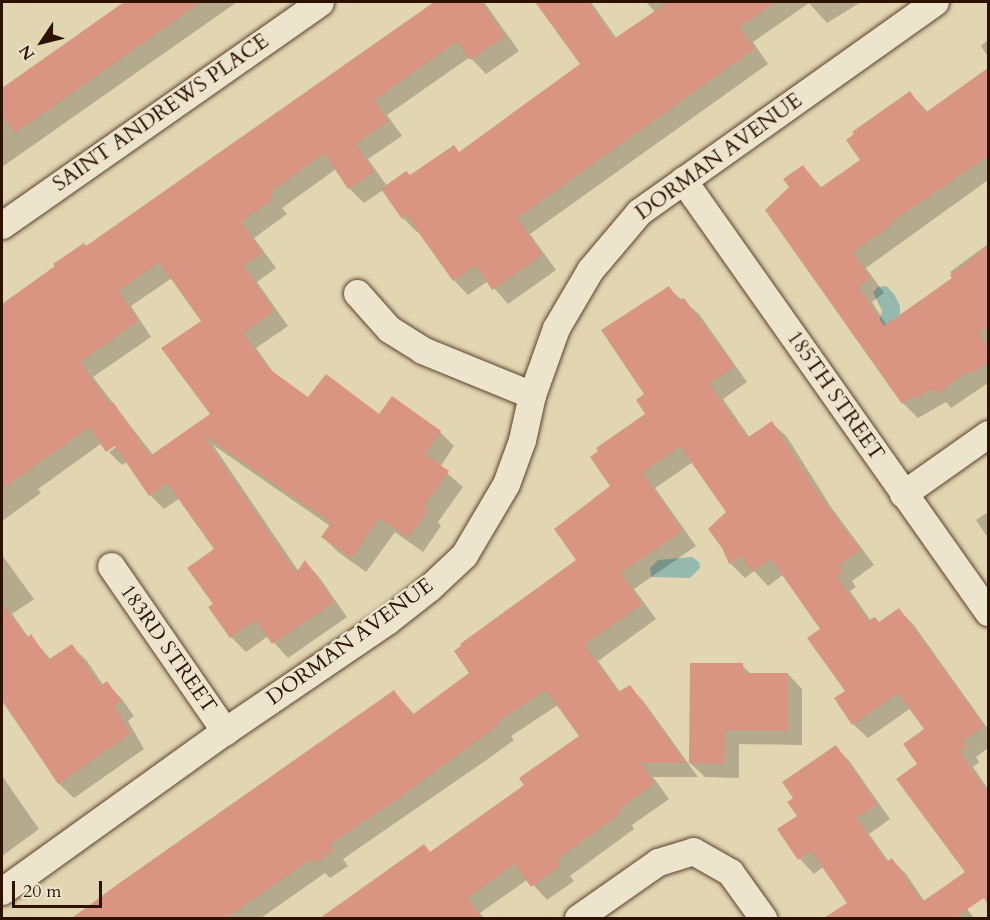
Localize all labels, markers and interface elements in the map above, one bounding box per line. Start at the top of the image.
north arrow [12,12,72,72]
street label: SAINT ANDREWS PLACE [48,29,274,197]
text: N [14,40,40,64]
street label: DORMAN AVENUE [631,88,807,226]
street label: 185TH STREET [781,326,889,466]
street label: DORMAN AVENUE [262,573,438,711]
street label: 183RD STREET [114,580,222,718]
scale bar [15,869,105,907]
text: 20 m [23,879,62,904]

